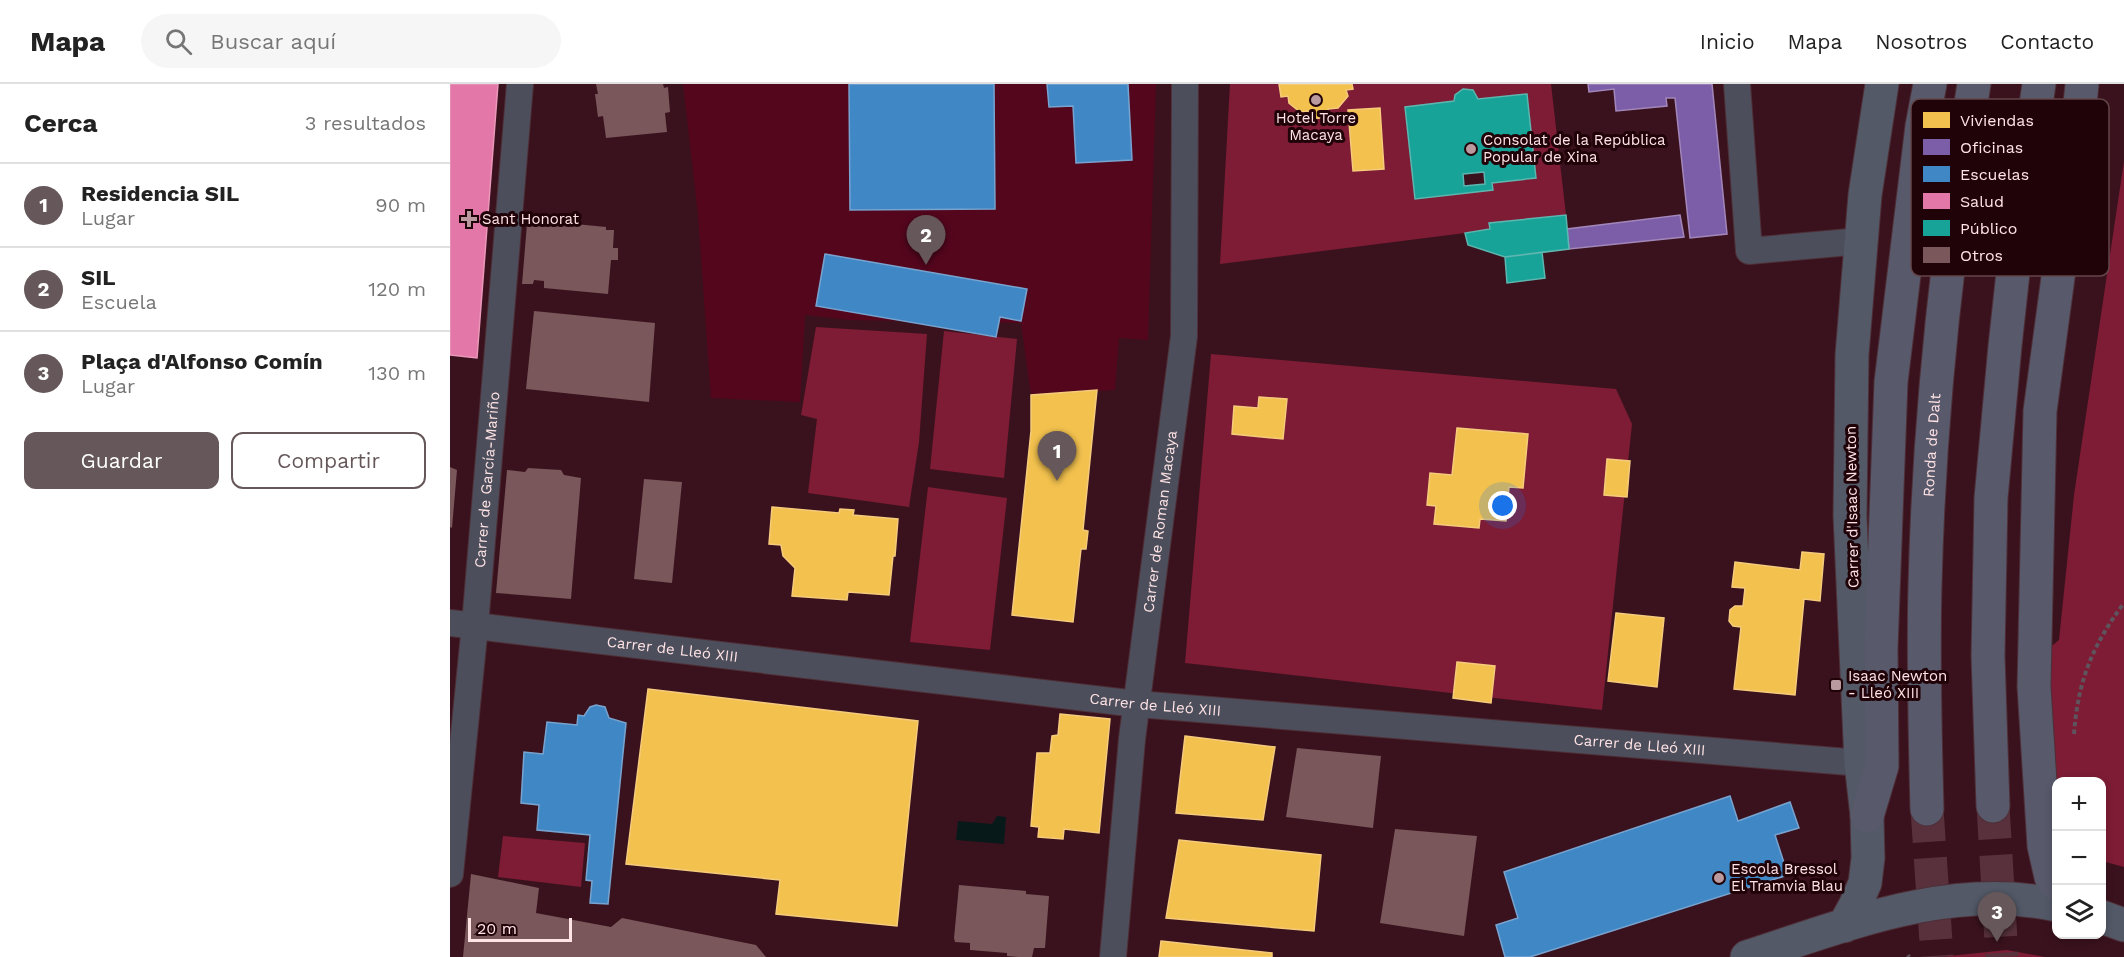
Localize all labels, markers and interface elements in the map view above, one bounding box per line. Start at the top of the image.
search box [141,14,561,68]
text: Mapa [30,25,105,58]
icon: search [162,25,195,58]
text: Buscar aquí [210,29,336,54]
text: Inicio [1700,29,1755,54]
text: Mapa [1788,29,1842,54]
text: Nosotros [1875,29,1967,54]
text: Contacto [2000,29,2094,54]
marker: Hotel Torre Macaya [1309,93,1323,107]
legend [1911,99,2109,276]
text: Cerca [24,108,98,138]
place label: Hotel Torre Macaya [1276,109,1356,144]
text: 3 resultados [305,111,426,135]
text: Viviendas [1960,111,2034,130]
place label: Consolat de la República Popular de Xina [1483,131,1666,166]
text: Oficinas [1960,138,2023,157]
marker: Consolat de la República Popular de Xina [1464,142,1478,156]
text: Escuelas [1960,165,2029,184]
text: Residencia SIL [81,181,239,206]
text: Salud [1960,192,2004,211]
text: 1 [39,193,48,217]
text: 90 m [375,193,426,217]
text: Lugar [81,206,135,230]
marker: Sant Honorat [460,210,478,228]
place label: Sant Honorat [482,210,580,228]
pin: 2 [906,216,946,265]
text: Público [1960,219,2017,238]
text: Otros [1960,246,2003,265]
text: SIL [81,265,115,290]
text: 2 [38,277,49,301]
text: 120 m [368,277,426,301]
text: Escuela [81,290,157,314]
text: Plaça d'Alfonso Comín [81,349,323,374]
text: 3 [38,361,49,385]
text: 130 m [368,361,426,385]
text: Lugar [81,374,135,398]
street label: Carrer de García-Mariño [471,391,503,569]
street label: Ronda de Dalt [1919,392,1944,498]
street label: Carrer d'Isaac Newton [1842,426,1862,588]
street label: Carrer de Roman Macaya [1139,429,1181,614]
button: Guardar [24,432,219,489]
button: Compartir [231,432,426,489]
pin: 1 [1038,432,1076,481]
your location [1488,491,1517,520]
street label: Carrer de Lleó XIII [606,633,739,666]
place label: Isaac Newton - Lleó XIII [1848,667,1947,702]
marker: Isaac Newton - Lleó XIII [1829,678,1843,692]
street label: Carrer de Lleó XIII [1088,689,1222,720]
street label: Carrer de Lleó XIII [1573,731,1706,759]
map controls [2052,777,2106,939]
button: + [2052,777,2106,831]
button: − [2052,831,2106,885]
place label: Escola Bressol El Tramvia Blau [1731,860,1843,895]
marker: Escola Bressol El Tramvia Blau [1712,871,1726,885]
button: layers [2052,885,2106,939]
pin: 3 [1978,892,2016,942]
scale bar [468,915,572,942]
text: 20 m [477,919,517,938]

